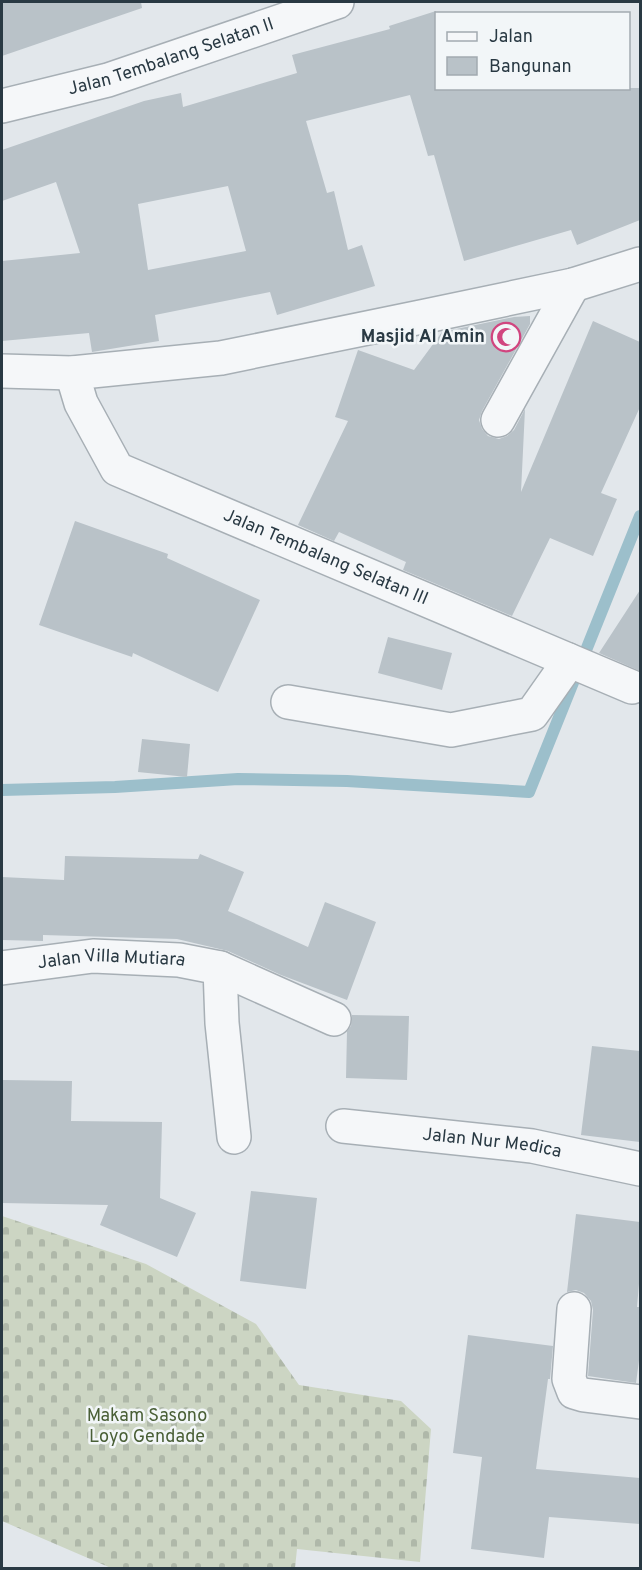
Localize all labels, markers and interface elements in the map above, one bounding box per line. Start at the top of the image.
legend [435,12,630,90]
street label: Jalan Tembalang Selatan II [66,13,277,101]
text: Jalan [489,26,533,49]
text: Bangunan [489,56,572,79]
mosque icon: Masjid Al Amin [490,321,522,353]
place label: Masjid Al Amin [361,326,485,349]
street label: Jalan Tembalang Selatan III [220,504,432,611]
street label: Jalan Villa Mutiara [36,944,187,975]
street label: Jalan Nur Medica [421,1123,564,1163]
park label: Makam Sasono Loyo Gendade [87,1405,207,1449]

